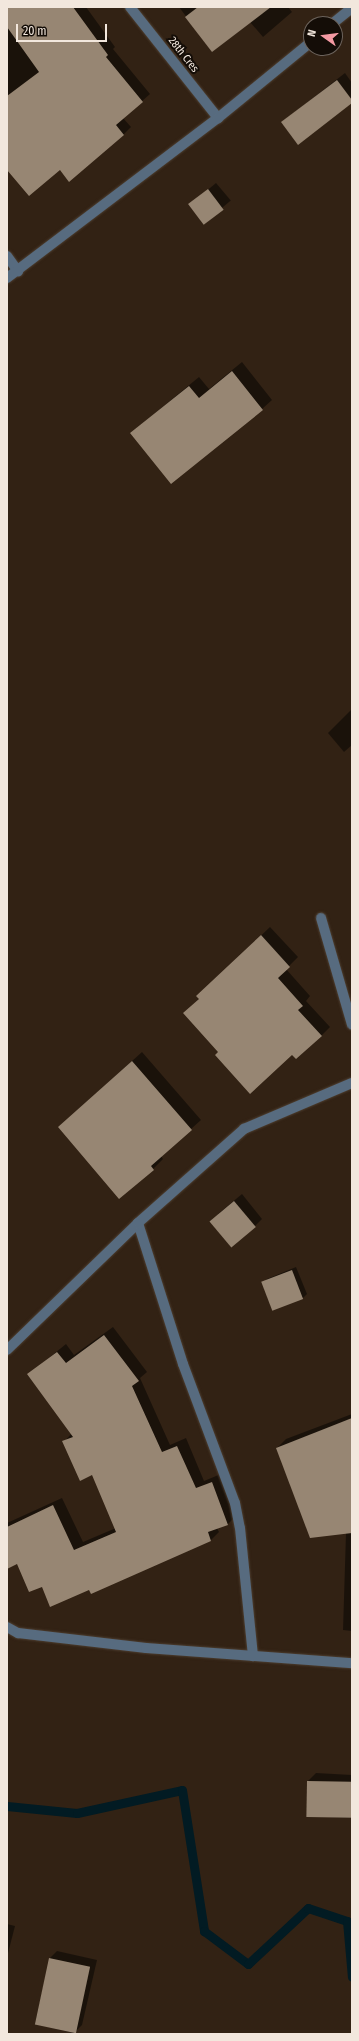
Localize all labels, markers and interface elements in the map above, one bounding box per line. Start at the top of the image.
scale bar [18,16,109,42]
north arrow [303,16,343,56]
text: 20 m [23,24,47,38]
text: N [305,28,319,38]
street label: 28th Cres [165,35,201,75]

